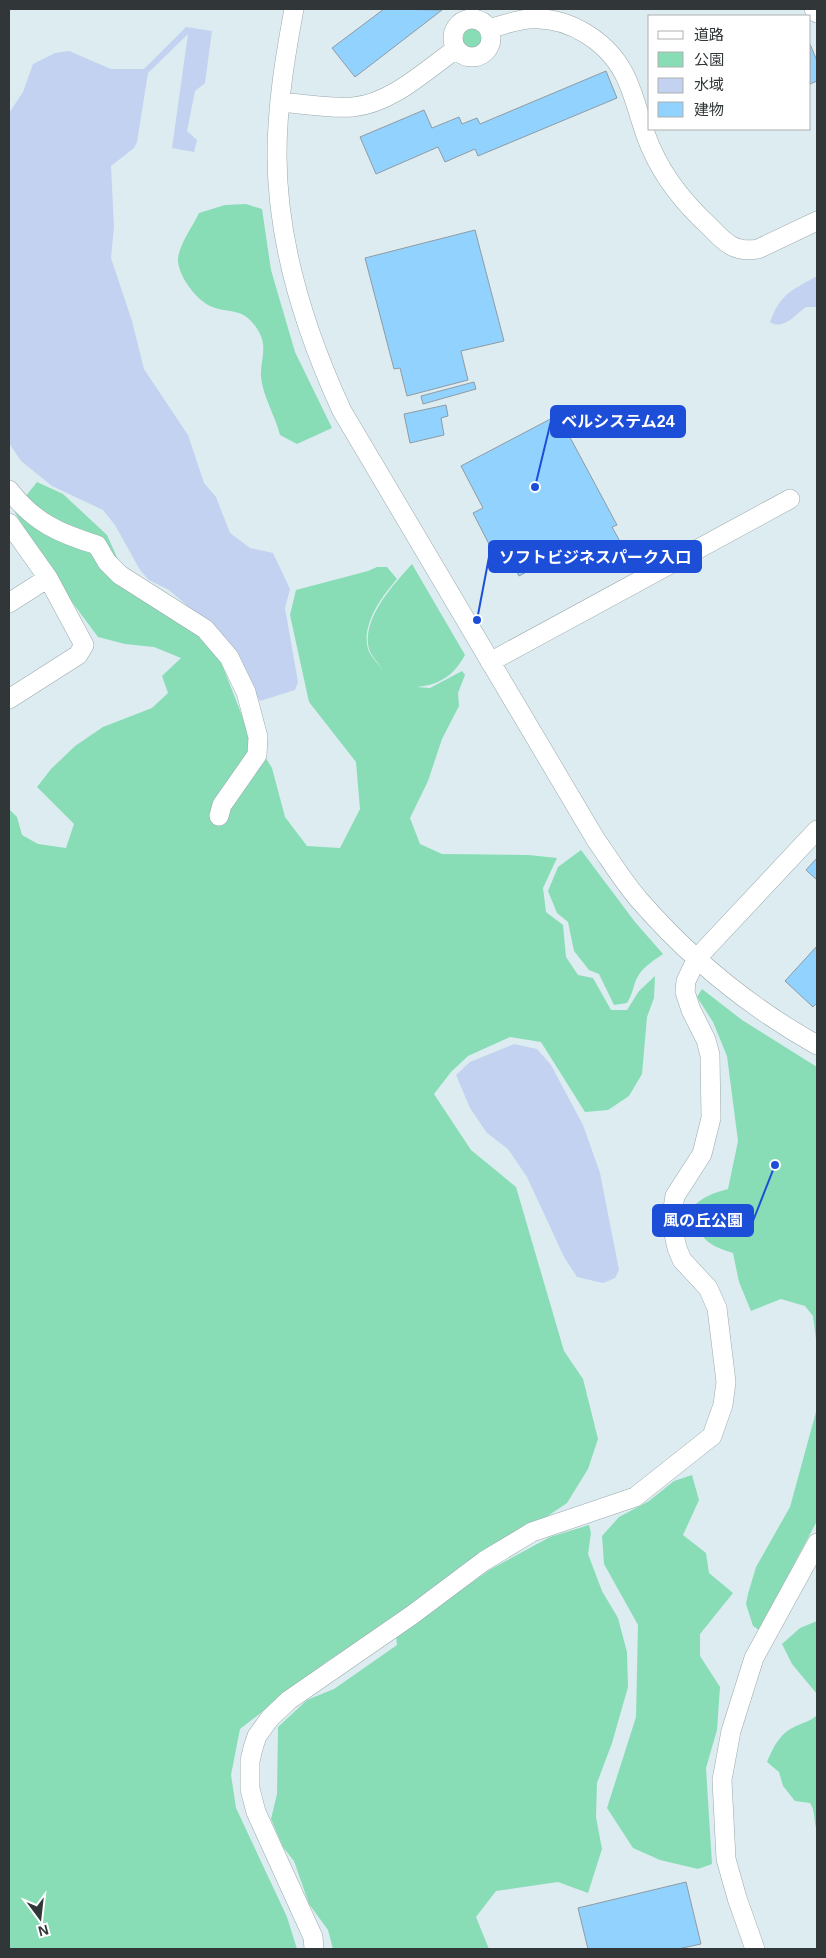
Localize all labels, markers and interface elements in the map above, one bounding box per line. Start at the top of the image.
legend [648,15,811,130]
text: 道路 [694,26,724,43]
text: 公園 [694,51,724,68]
text: 水域 [694,76,724,93]
text: 建物 [694,101,724,118]
callout: ベルシステム24 [551,406,685,437]
text: ベルシステム24 [561,413,675,430]
callout: ソフトビジネスパーク入口 [489,541,701,572]
text: ソフトビジネスパーク入口 [499,549,691,566]
callout: 風の丘公園 [653,1205,753,1236]
text: 風の丘公園 [663,1212,743,1229]
north arrow [15,1893,65,1943]
text: N [36,1922,50,1940]

